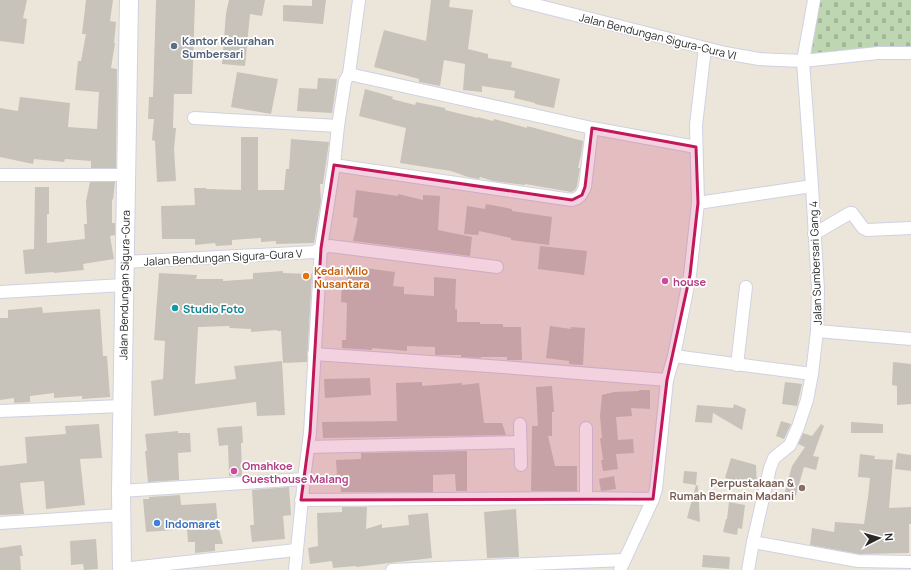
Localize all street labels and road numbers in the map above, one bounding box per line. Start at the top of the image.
street label: Jalan Bendungan Sigura-Gura VI [578,9,738,63]
street label: Jalan Sumbersari Gang 4 [805,201,825,325]
street label: Jalan Bendungan Sigura-Gura [115,210,133,360]
street label: Jalan Bendungan Sigura-Gura V [143,245,303,269]

